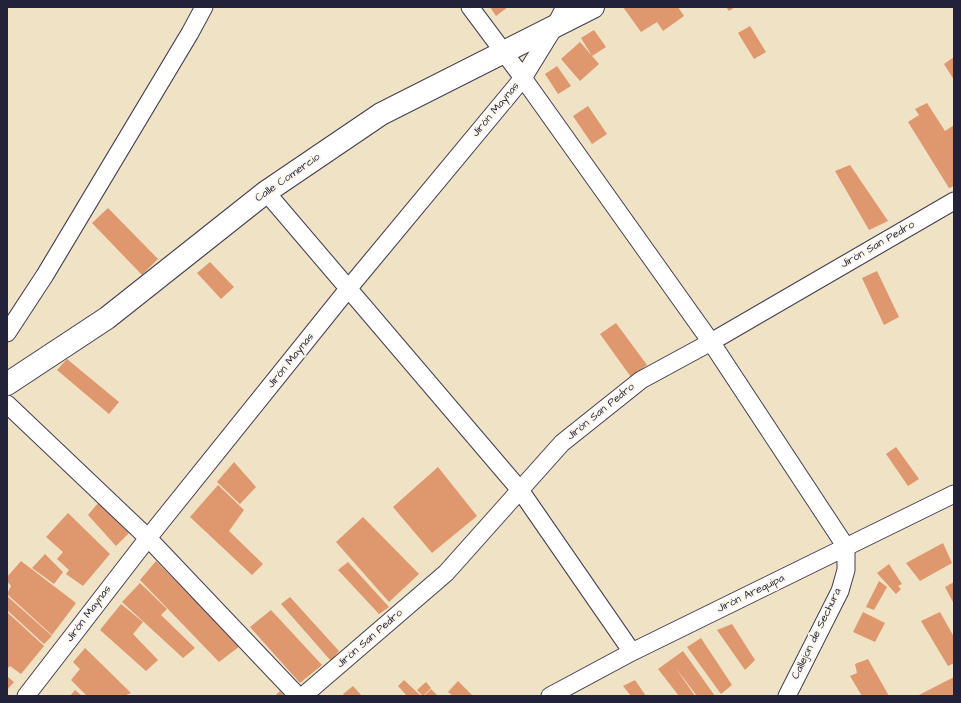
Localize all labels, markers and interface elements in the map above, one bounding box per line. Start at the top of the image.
street label: Jirón Maynas [469,80,523,140]
street label: Calle Comercio [253,151,323,205]
street label: Jirón San Pedro [839,219,917,271]
street label: Jirón Maynas [265,331,317,391]
street label: Jirón San Pedro [565,381,637,443]
street label: Jirón Arequipa [715,572,787,616]
street label: Jirón Maynas [64,583,114,645]
street label: Callejon de Sechura [789,586,845,682]
street label: Jirón San Pedro [334,607,406,671]

